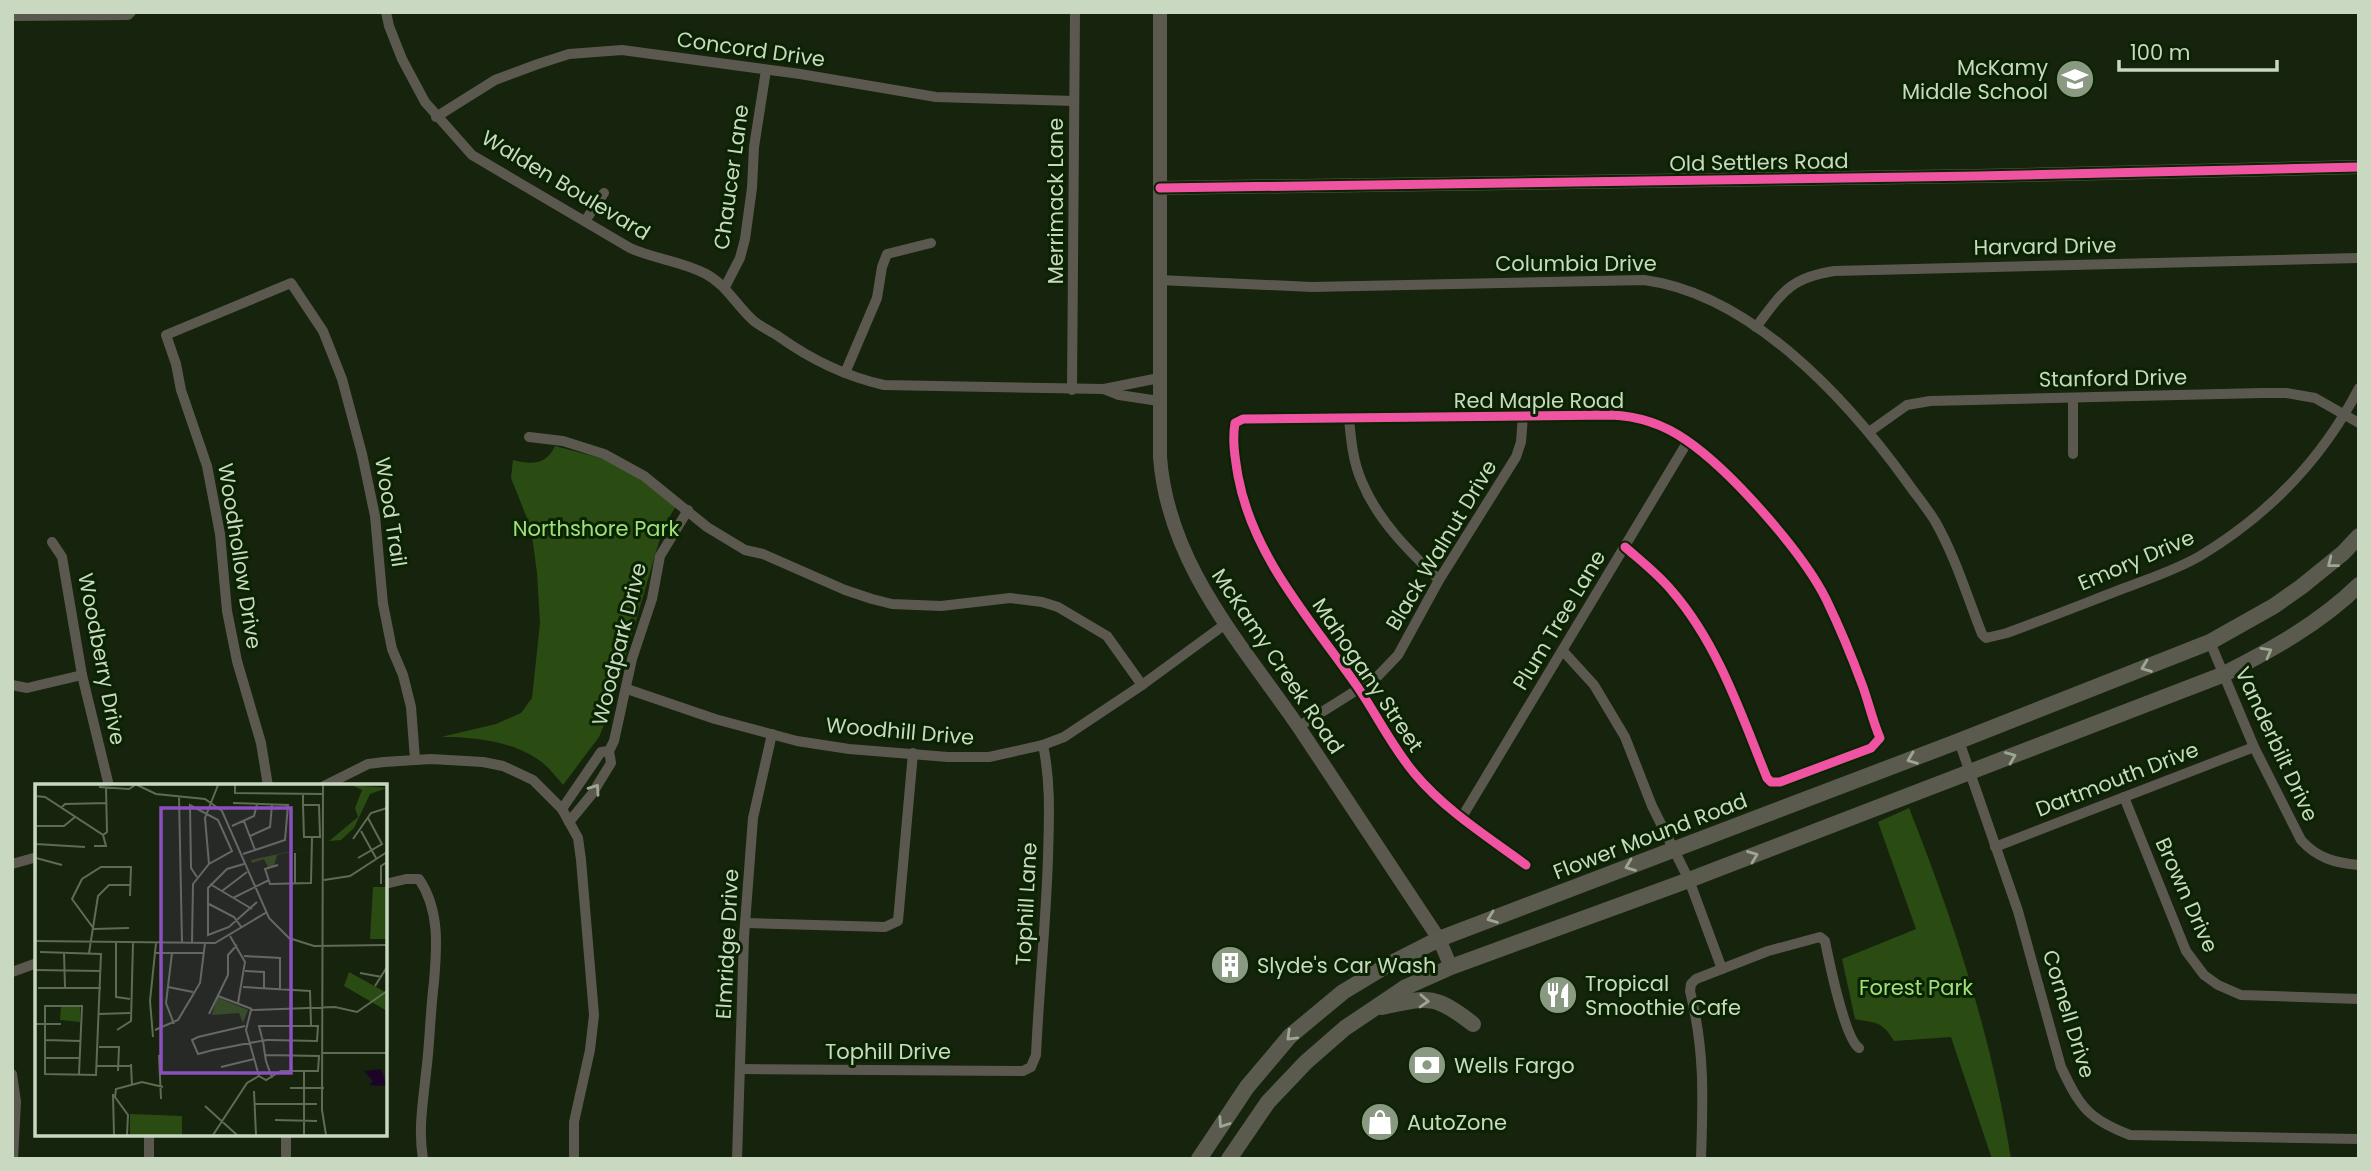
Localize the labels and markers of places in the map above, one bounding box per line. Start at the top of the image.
place label: McKamy Middle School [1902,53,2048,106]
school or university icon: McKamy Middle School [2054,58,2096,100]
building icon: Slyde's Car Wash [1209,944,1251,986]
place label: Slyde's Car Wash [1257,951,1436,980]
place label: Tropical Smoothie Cafe [1585,969,1741,1022]
restaurant icon: Tropical Smoothie Cafe [1537,974,1579,1016]
bank icon: Wells Fargo [1406,1044,1448,1086]
place label: Wells Fargo [1454,1051,1575,1080]
shop icon: AutoZone [1359,1101,1401,1143]
place label: AutoZone [1407,1108,1507,1137]

